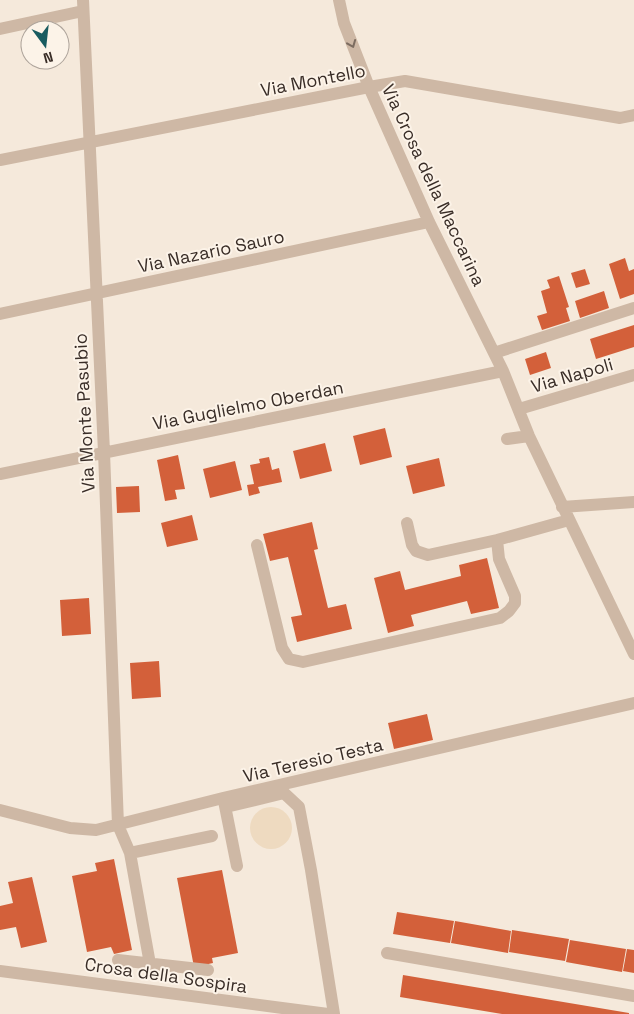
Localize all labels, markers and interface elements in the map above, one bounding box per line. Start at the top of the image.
north arrow [20,20,70,70]
one-way arrow [346,39,357,48]
text: N [41,48,55,67]
street label: Via Montello [259,59,367,101]
street label: Via Crosa della Maccarina [377,80,491,290]
street label: Via Nazario Sauro [136,224,286,278]
street label: Via Monte Pasubio [68,333,100,493]
street label: Via Napoli [528,352,616,398]
street label: Via Guglielmo Oberdan [151,375,345,435]
street label: Via Teresio Testa [241,733,385,787]
street label: Crosa della Sospira [83,952,249,998]

